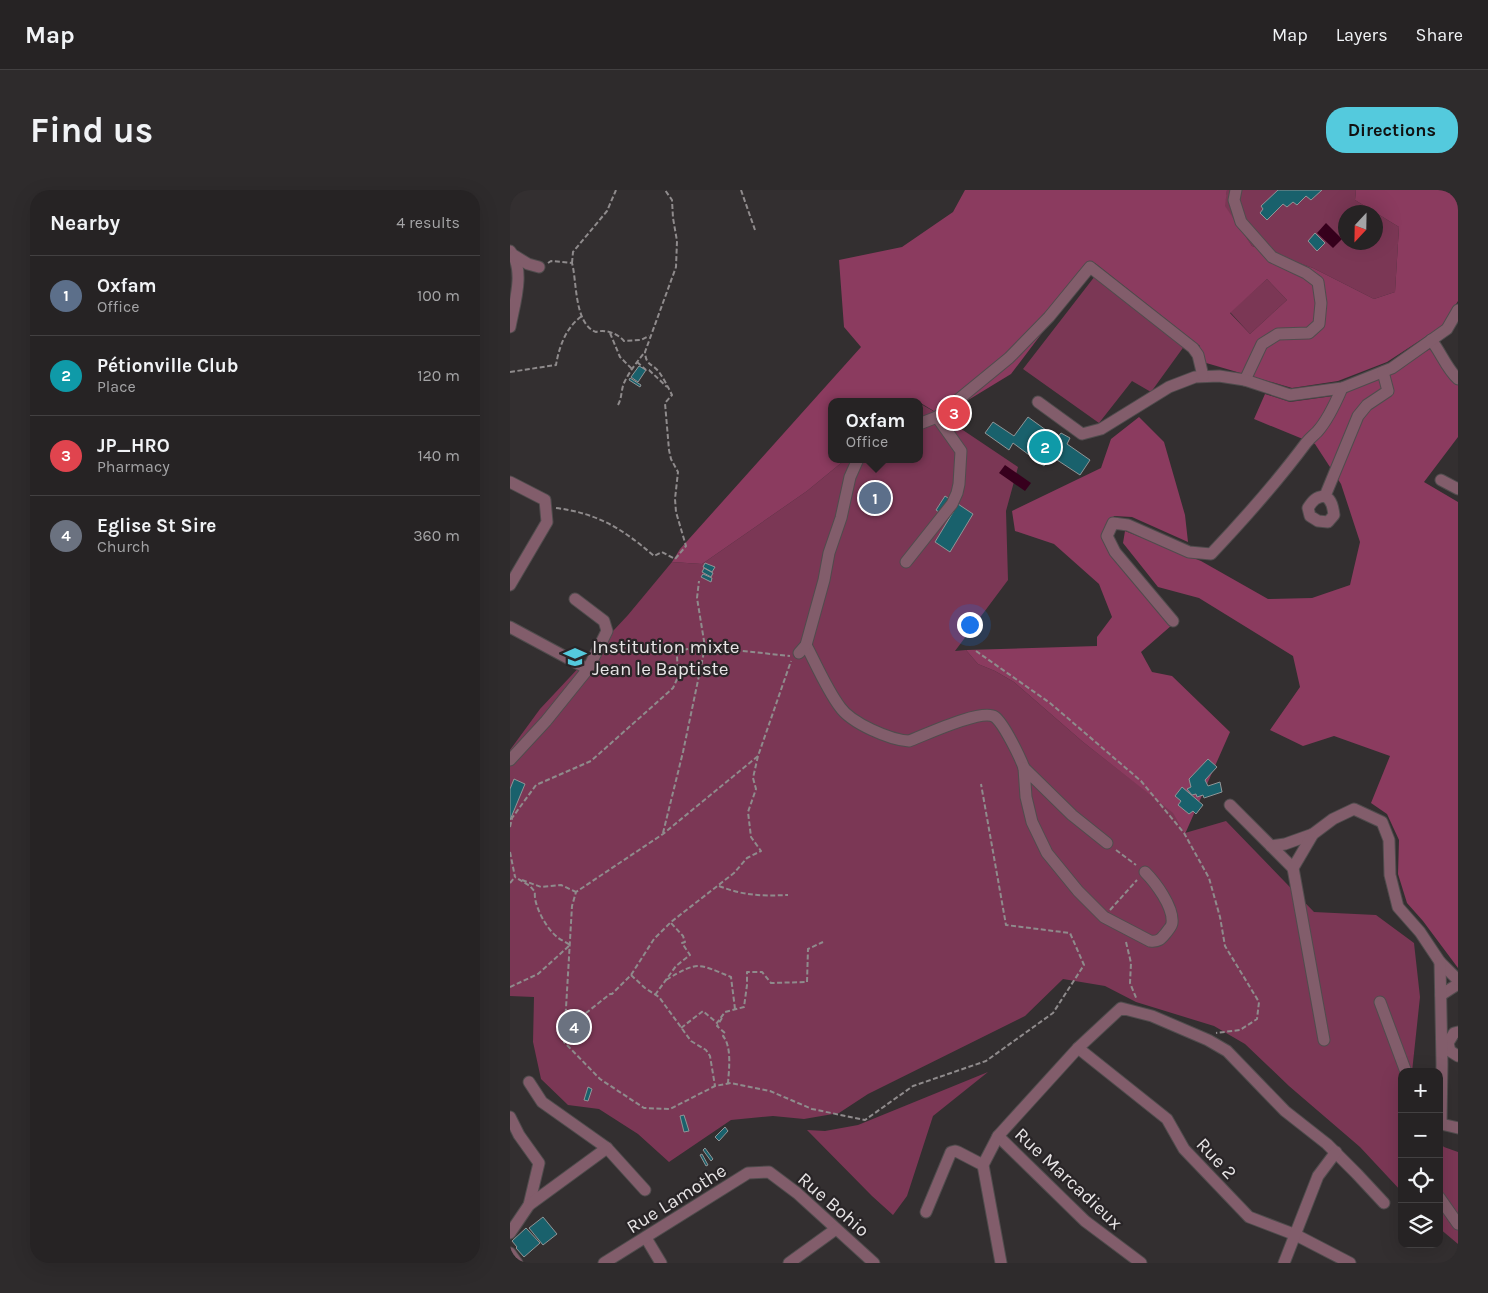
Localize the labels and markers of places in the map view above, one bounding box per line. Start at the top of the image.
pin: 3 [938,394,970,432]
pin: 2 [1029,428,1061,466]
pin: 1 [859,479,891,517]
place label: Institution mixte Jean le Baptiste [592,636,739,680]
school or university icon: Institution mixte Jean le Baptiste [562,644,588,670]
pin: 4 [558,1008,590,1046]

